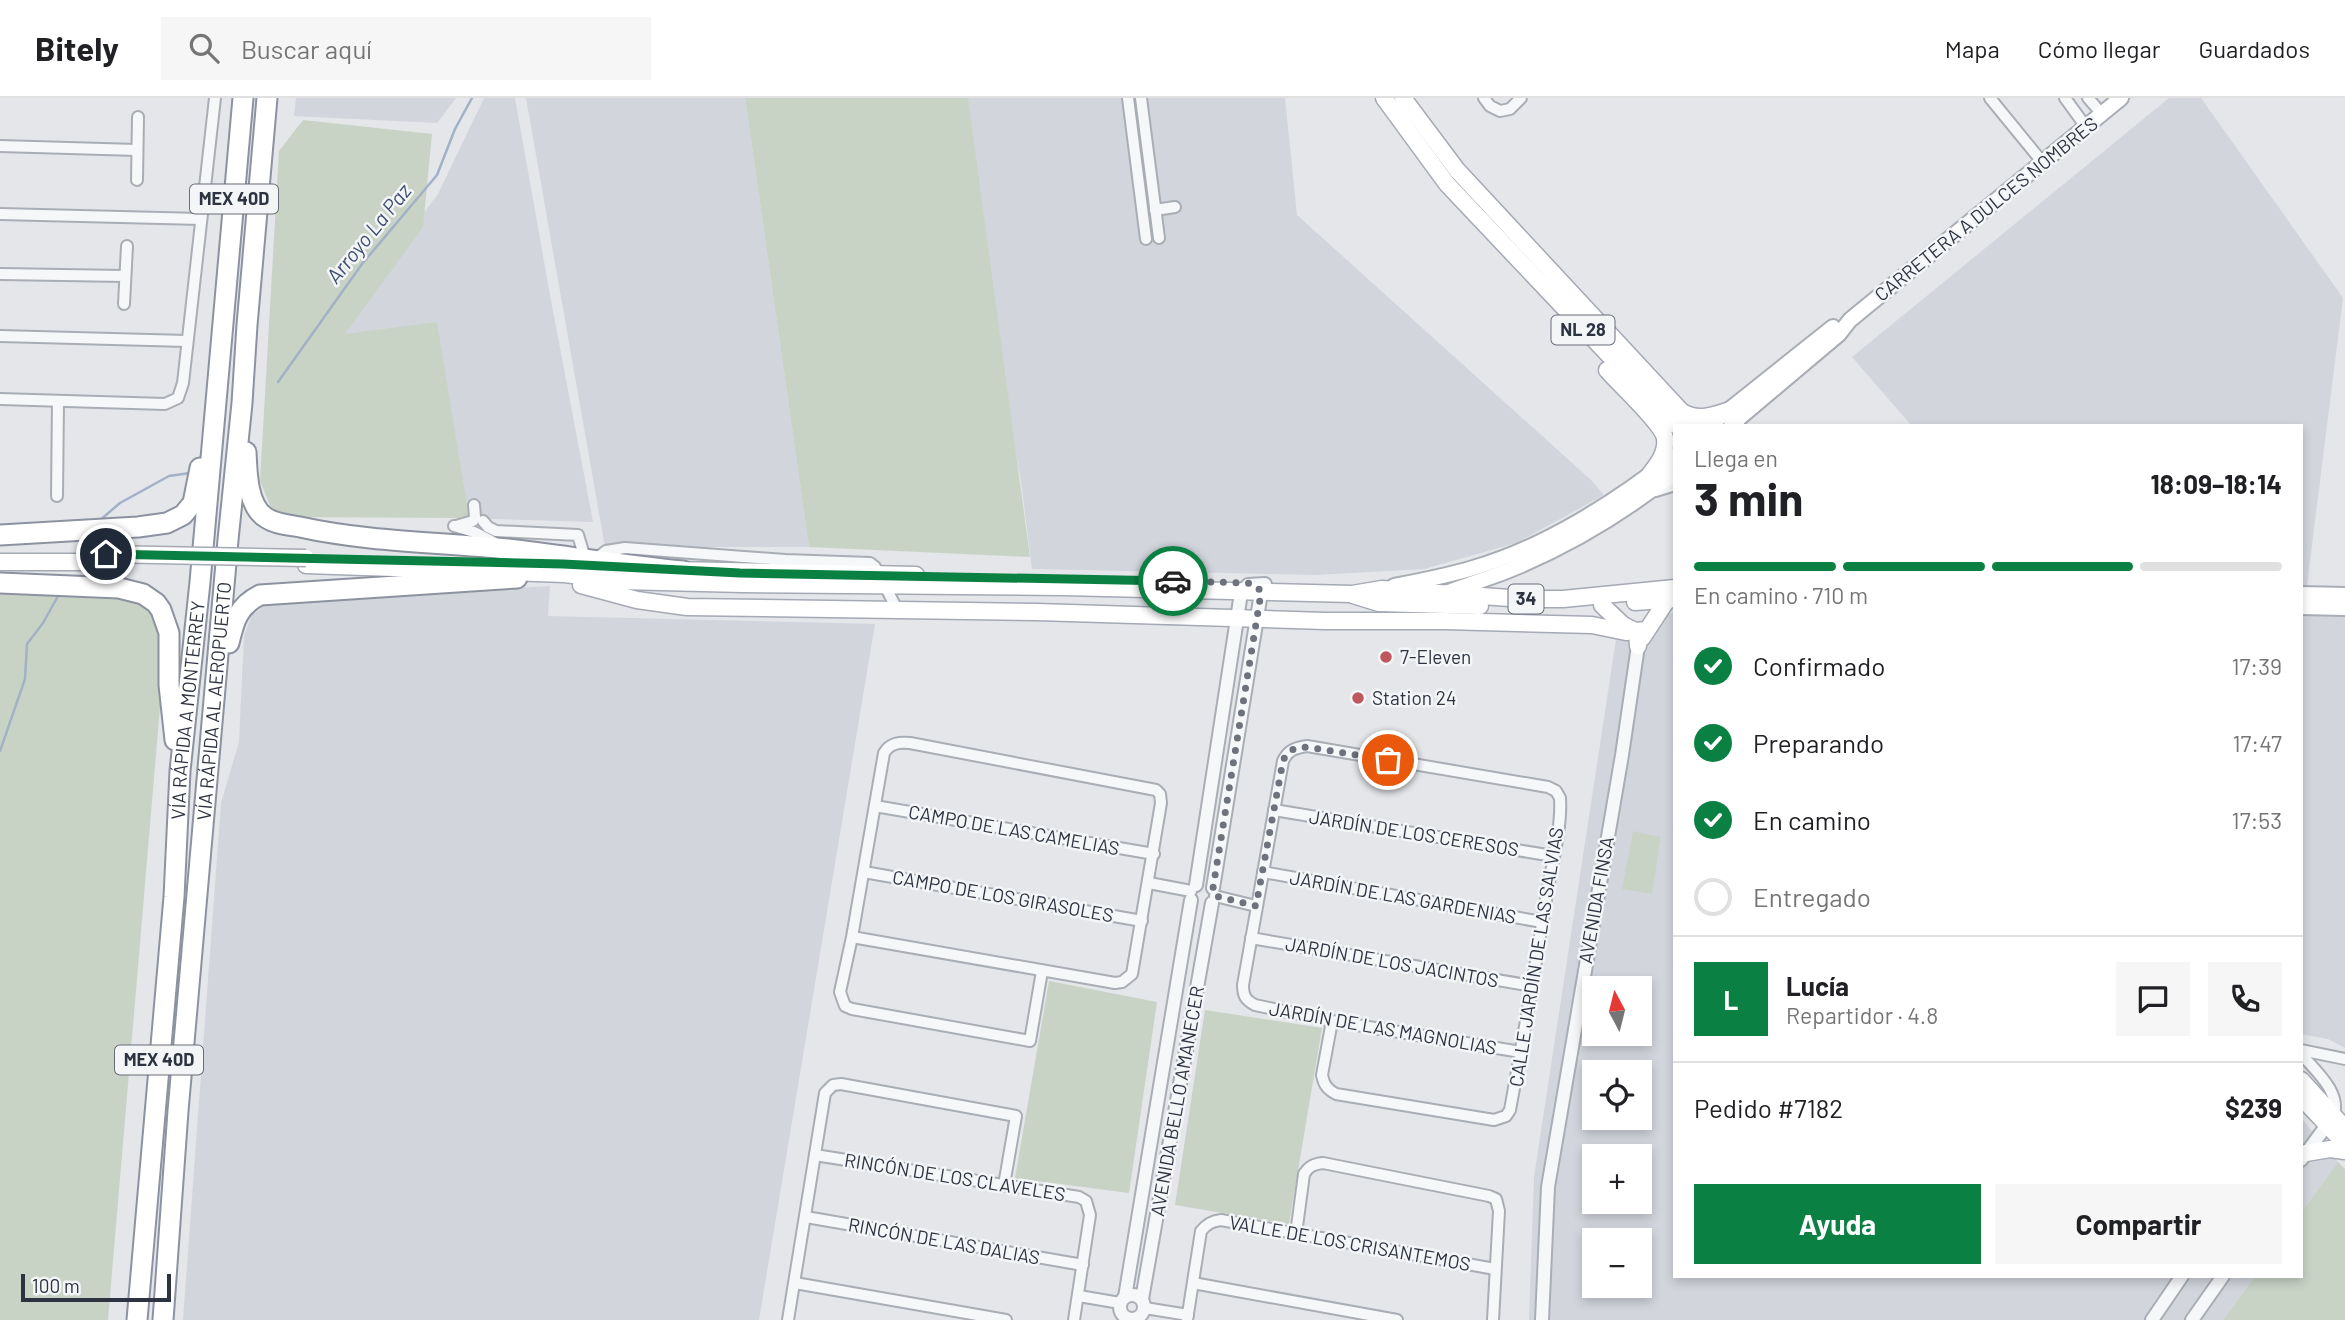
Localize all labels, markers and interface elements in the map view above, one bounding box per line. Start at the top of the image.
search box [161,17,651,80]
text: Bitely [35,28,119,68]
icon: search [185,29,223,67]
text: Buscar aquí [241,33,372,64]
text: Mapa [1945,34,2000,63]
text: Cómo llegar [2038,34,2160,63]
text: Guardados [2198,34,2310,63]
street label: CARRETERA A DULCES NOMBRES [1870,112,2102,306]
water label: Arroyo La Paz [320,178,416,288]
road number: MEX 40D [190,184,278,214]
road number: NL 28 [1552,316,1614,344]
text: Llega en [1694,444,1778,472]
text: 18:09–18:14 [2151,468,2282,499]
text: 3 min [1694,470,1803,525]
pin [76,524,136,584]
icon: home [87,535,125,573]
courier [1138,546,1208,616]
icon: car [1154,562,1192,600]
street label: VÍA RÁPIDA AL AEROPUERTO [192,581,235,821]
text: En camino · 710 m [1694,581,1868,609]
road number: 34 [1508,584,1544,614]
street label: VÍA RÁPIDA A MONTERREY [166,599,209,820]
place label: 7-Eleven [1400,645,1471,668]
icon: check [1694,647,1732,685]
marker: 7-Eleven [1378,649,1394,665]
text: Confirmado [1753,650,1885,681]
text: 17:39 [2231,652,2282,680]
place label: Station 24 [1372,686,1456,709]
marker: Station 24 [1350,690,1366,706]
icon: check [1694,724,1732,762]
text: Preparando [1753,727,1884,758]
text: 17:47 [2232,729,2282,757]
pin [1358,730,1418,790]
icon: bag [1369,741,1407,779]
street label: CAMPO DE LAS CAMELIAS [907,800,1121,859]
icon: check [1694,801,1732,839]
text: En camino [1753,804,1871,835]
street label: JARDÍN DE LOS CERESOS [1308,805,1521,860]
text: 17:53 [2232,806,2282,834]
street label: CALLE JARDÍN DE LAS SALVIAS [1504,825,1567,1088]
street label: AVENIDA FINSA [1573,835,1618,965]
street label: CAMPO DE LOS GIRASOLES [891,865,1115,926]
street label: JARDÍN DE LAS GARDENIAS [1288,865,1518,928]
text: Entregado [1753,881,1871,912]
street label: JARDÍN DE LOS JACINTOS [1284,931,1500,992]
button: chat [2116,962,2190,1036]
button: phone [2208,962,2282,1036]
text: Lucía [1786,970,1849,1001]
north arrow [1582,976,1652,1046]
map controls [1582,976,1652,1298]
street label: AVENIDA BELLO AMANECER [1145,984,1208,1218]
text: L [1724,984,1738,1015]
street label: JARDÍN DE LAS MAGNOLIAS [1268,996,1499,1059]
text: Repartidor · 4.8 [1786,1001,1938,1029]
road number: MEX 40D [115,1045,203,1074]
button: locate [1582,1060,1652,1130]
text: Pedido #7182 [1694,1092,1843,1123]
text: $239 [2225,1092,2282,1123]
button: + [1582,1144,1652,1214]
street label: RINCÓN DE LOS CLAVELES [843,1148,1067,1205]
button: Ayuda [1694,1184,1981,1264]
button: Compartir [1995,1184,2282,1264]
street label: VALLE DE LOS CRISANTEMOS [1228,1210,1473,1275]
street label: RINCÓN DE LAS DALIAS [846,1212,1042,1269]
button: − [1582,1228,1652,1298]
scale bar [21,1271,172,1303]
text: 100 m [32,1274,80,1297]

